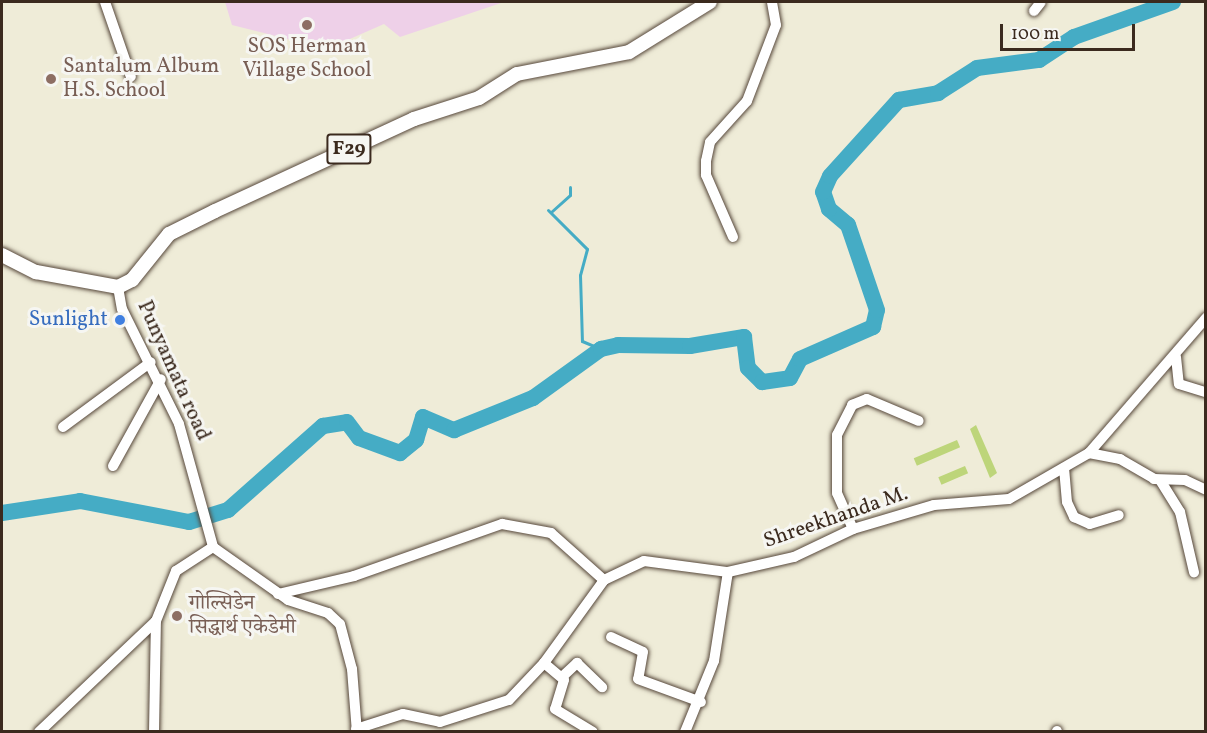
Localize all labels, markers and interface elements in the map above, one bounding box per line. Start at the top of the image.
scale bar [1003,12,1138,50]
marker: SOS Herman Village School [300,18,314,32]
text: 100 m [1011,22,1060,47]
place label: SOS Herman Village School [243,34,371,84]
place label: Santalum Album H.S. School [63,54,219,104]
marker: Santalum Album H.S. School [44,72,58,86]
road number: F29 [325,132,373,166]
street label: Punyamata road [131,297,215,445]
place label: Sunlight [29,307,108,333]
marker: Sunlight [113,313,127,327]
street label: Shreekhanda M. [761,482,911,554]
place label: गोल्सिडेन सिद्धार्थ एकेडेमी [189,591,296,641]
marker: गोल्सिडेन सिद्धार्थ एकेडेमी [170,609,184,623]

